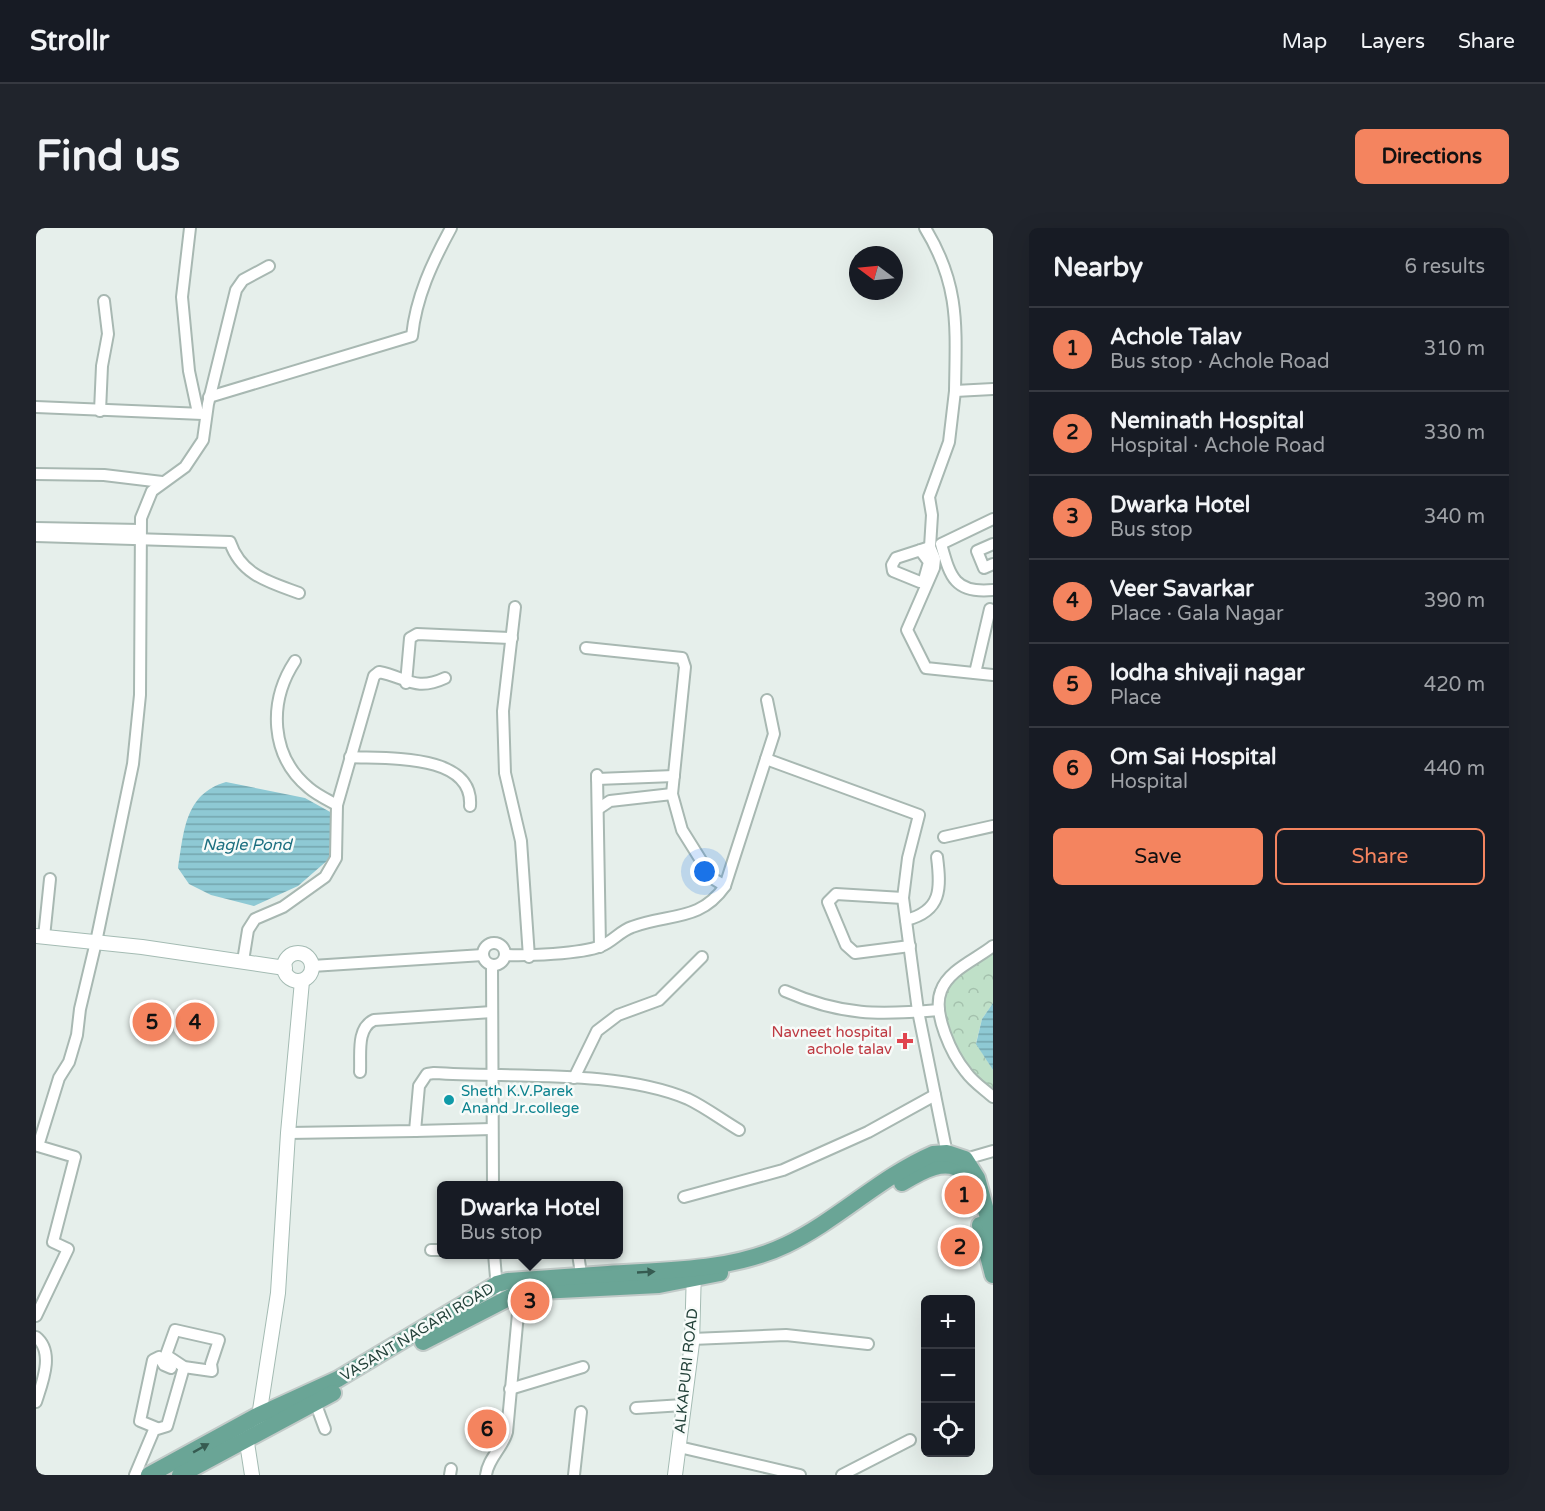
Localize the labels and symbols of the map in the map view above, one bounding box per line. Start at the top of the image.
north arrow [849,246,903,300]
water label: Nagle Pond [202,835,294,855]
your location [690,857,719,886]
pin: 5 [132,1000,172,1044]
pin: 4 [176,1000,214,1044]
place label: Navneet hospital achole talav [771,1023,892,1058]
marker: Navneet hospital achole talav [896,1032,914,1050]
place label: Sheth K.V.Parek Anand Jr.college [461,1082,579,1117]
marker: Sheth K.V.Parek Anand Jr.college [442,1093,456,1107]
pin: 1 [944,1172,984,1218]
pin: 2 [940,1224,980,1270]
one-way arrow [637,1268,656,1277]
pin: 3 [510,1278,550,1324]
street label: VASANT NAGARI ROAD [337,1279,497,1385]
street label: ALKAPURI ROAD [670,1307,702,1435]
pin: 6 [468,1406,506,1452]
one-way arrow [193,1443,210,1453]

